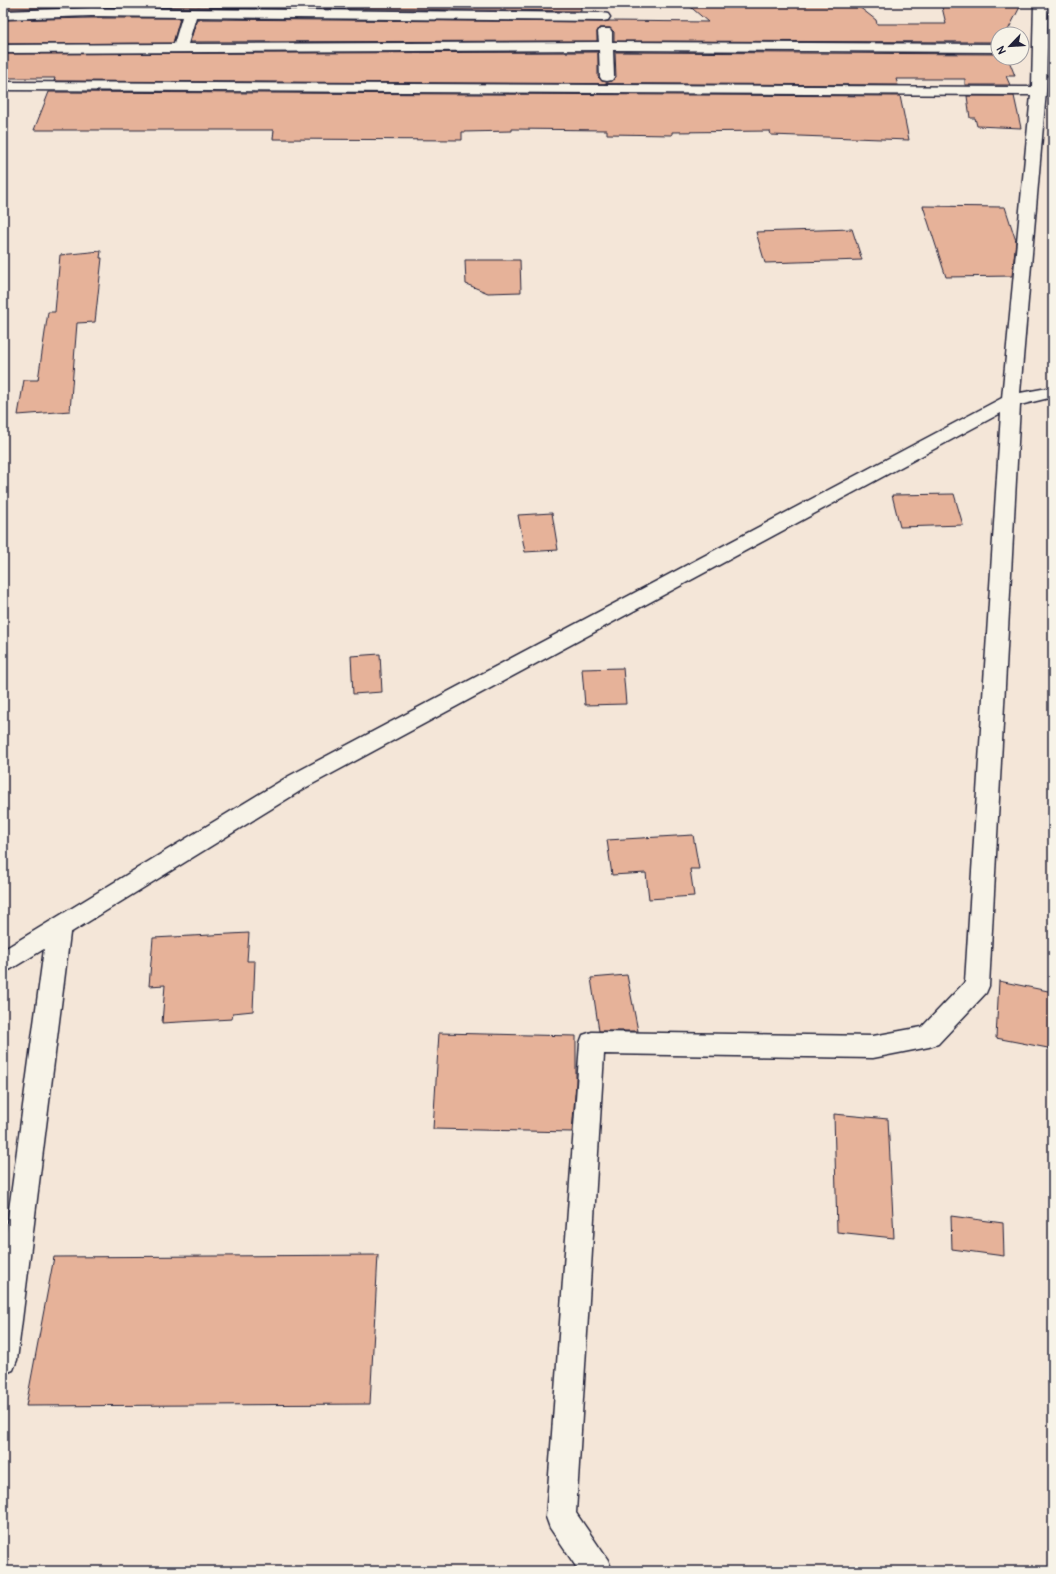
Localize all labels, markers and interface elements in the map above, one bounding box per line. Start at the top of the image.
north arrow [990,26,1030,66]
text: N [994,43,1009,56]

